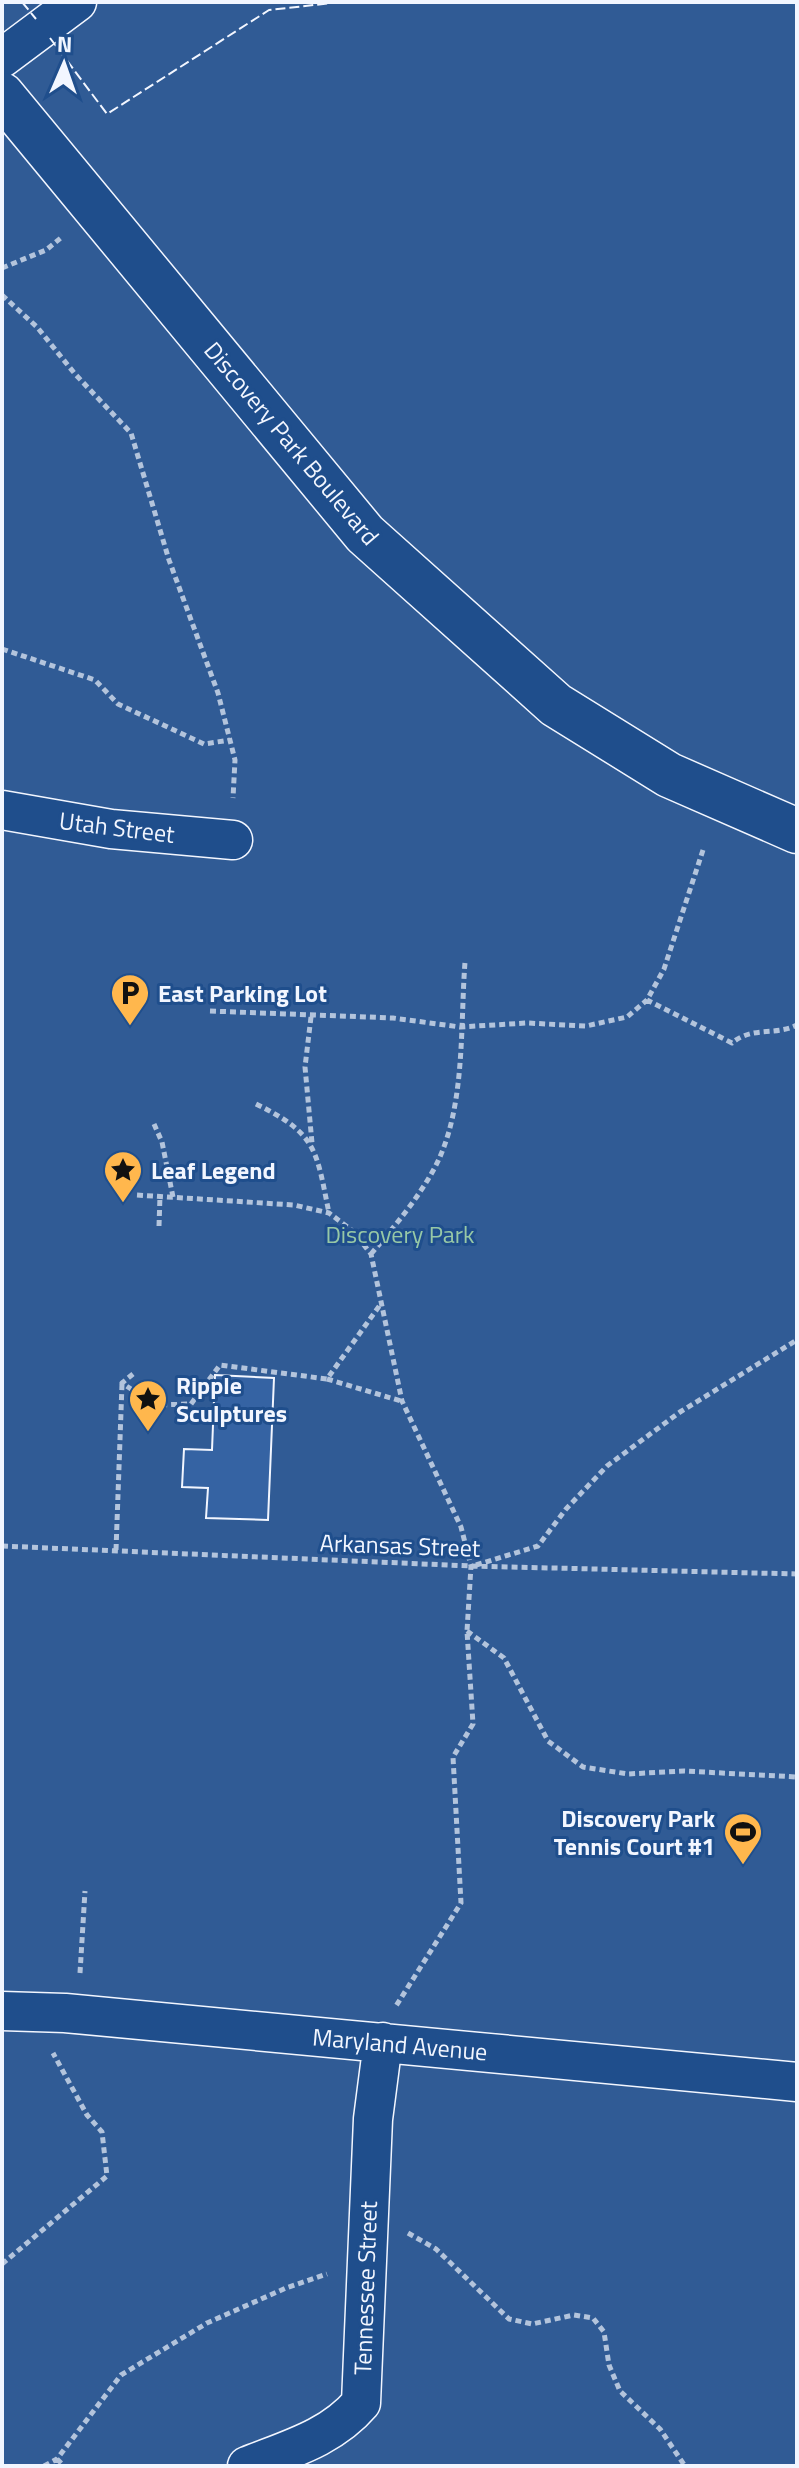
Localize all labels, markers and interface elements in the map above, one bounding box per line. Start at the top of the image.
north arrow [24,24,104,104]
text: N [56,27,73,61]
street label: Discovery Park Boulevard [196,333,388,553]
street label: Utah Street [57,802,177,852]
parking icon: East Parking Lot [109,972,151,1027]
place label: East Parking Lot [158,975,327,1011]
place icon: Leaf Legend [102,1149,144,1204]
place label: Leaf Legend [151,1152,276,1188]
park label: Discovery Park [325,1216,475,1252]
place label: Ripple Sculptures [176,1367,287,1431]
place icon: Ripple Sculptures [127,1378,169,1433]
street label: Arkansas Street [319,1524,481,1566]
place label: Discovery Park Tennis Court #1 [554,1800,716,1864]
sports icon: Discovery Park Tennis Court #1 [722,1811,764,1866]
street label: Maryland Avenue [311,2018,489,2070]
street label: Tennessee Street [344,2200,386,2376]

